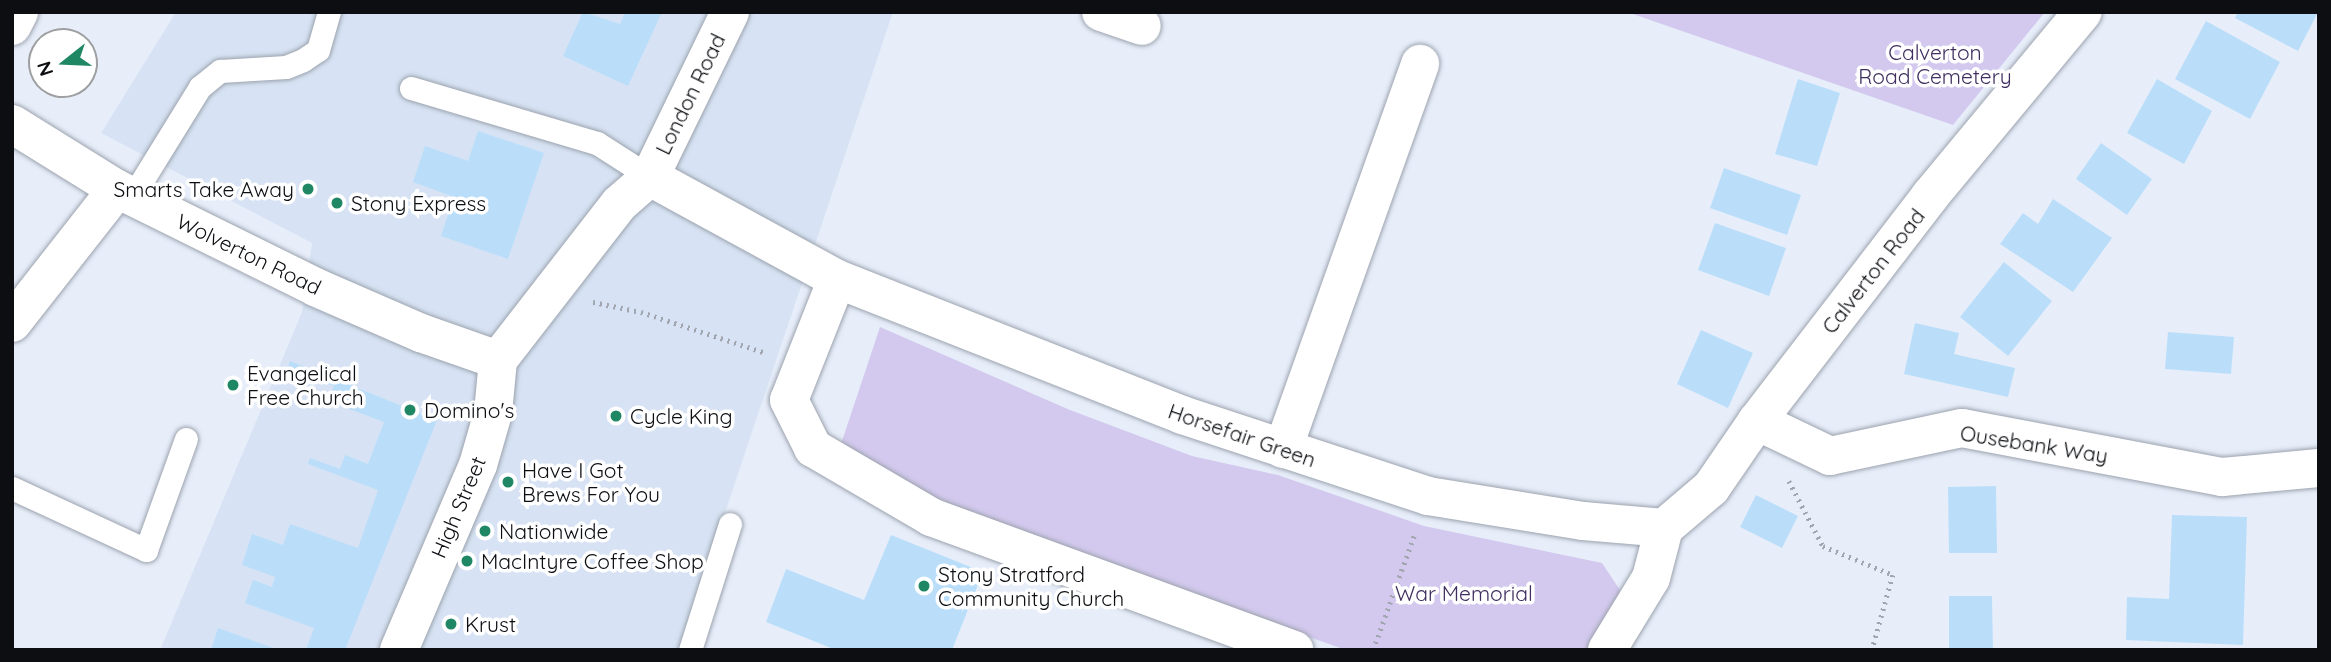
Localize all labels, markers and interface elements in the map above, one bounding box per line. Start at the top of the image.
north arrow [28,28,98,98]
street label: London Road [650,29,730,159]
park label: Calverton Road Cemetery [1858,39,2012,89]
text: N [31,59,59,79]
place label: Smarts Take Away [114,176,294,202]
marker: Smarts Take Away [300,181,316,197]
place label: Stony Express [351,190,486,216]
marker: Stony Express [329,195,345,211]
street label: Calverton Road [1816,204,1930,338]
street label: Wolverton Road [173,208,325,300]
place label: Evangelical Free Church [247,360,364,410]
marker: Evangelical Free Church [225,377,241,393]
place label: Domino's [424,397,514,423]
street label: Horsefair Green [1165,398,1319,472]
marker: Domino's [402,402,418,418]
place label: Cycle King [630,403,733,429]
marker: Cycle King [608,408,624,424]
street label: Ousebank Way [1958,420,2110,468]
street label: High Street [425,452,491,562]
place label: Have I Got Brews For You [522,457,660,507]
marker: Have I Got Brews For You [500,474,516,490]
place label: Nationwide [499,518,608,544]
marker: Nationwide [477,523,493,539]
place label: MacIntyre Coffee Shop [481,548,704,574]
marker: MacIntyre Coffee Shop [459,553,475,569]
place label: Stony Stratford Community Church [938,561,1124,611]
marker: Stony Stratford Community Church [916,578,932,594]
park label: War Memorial [1395,580,1533,606]
place label: Krust [465,611,516,637]
marker: Krust [443,616,459,632]

